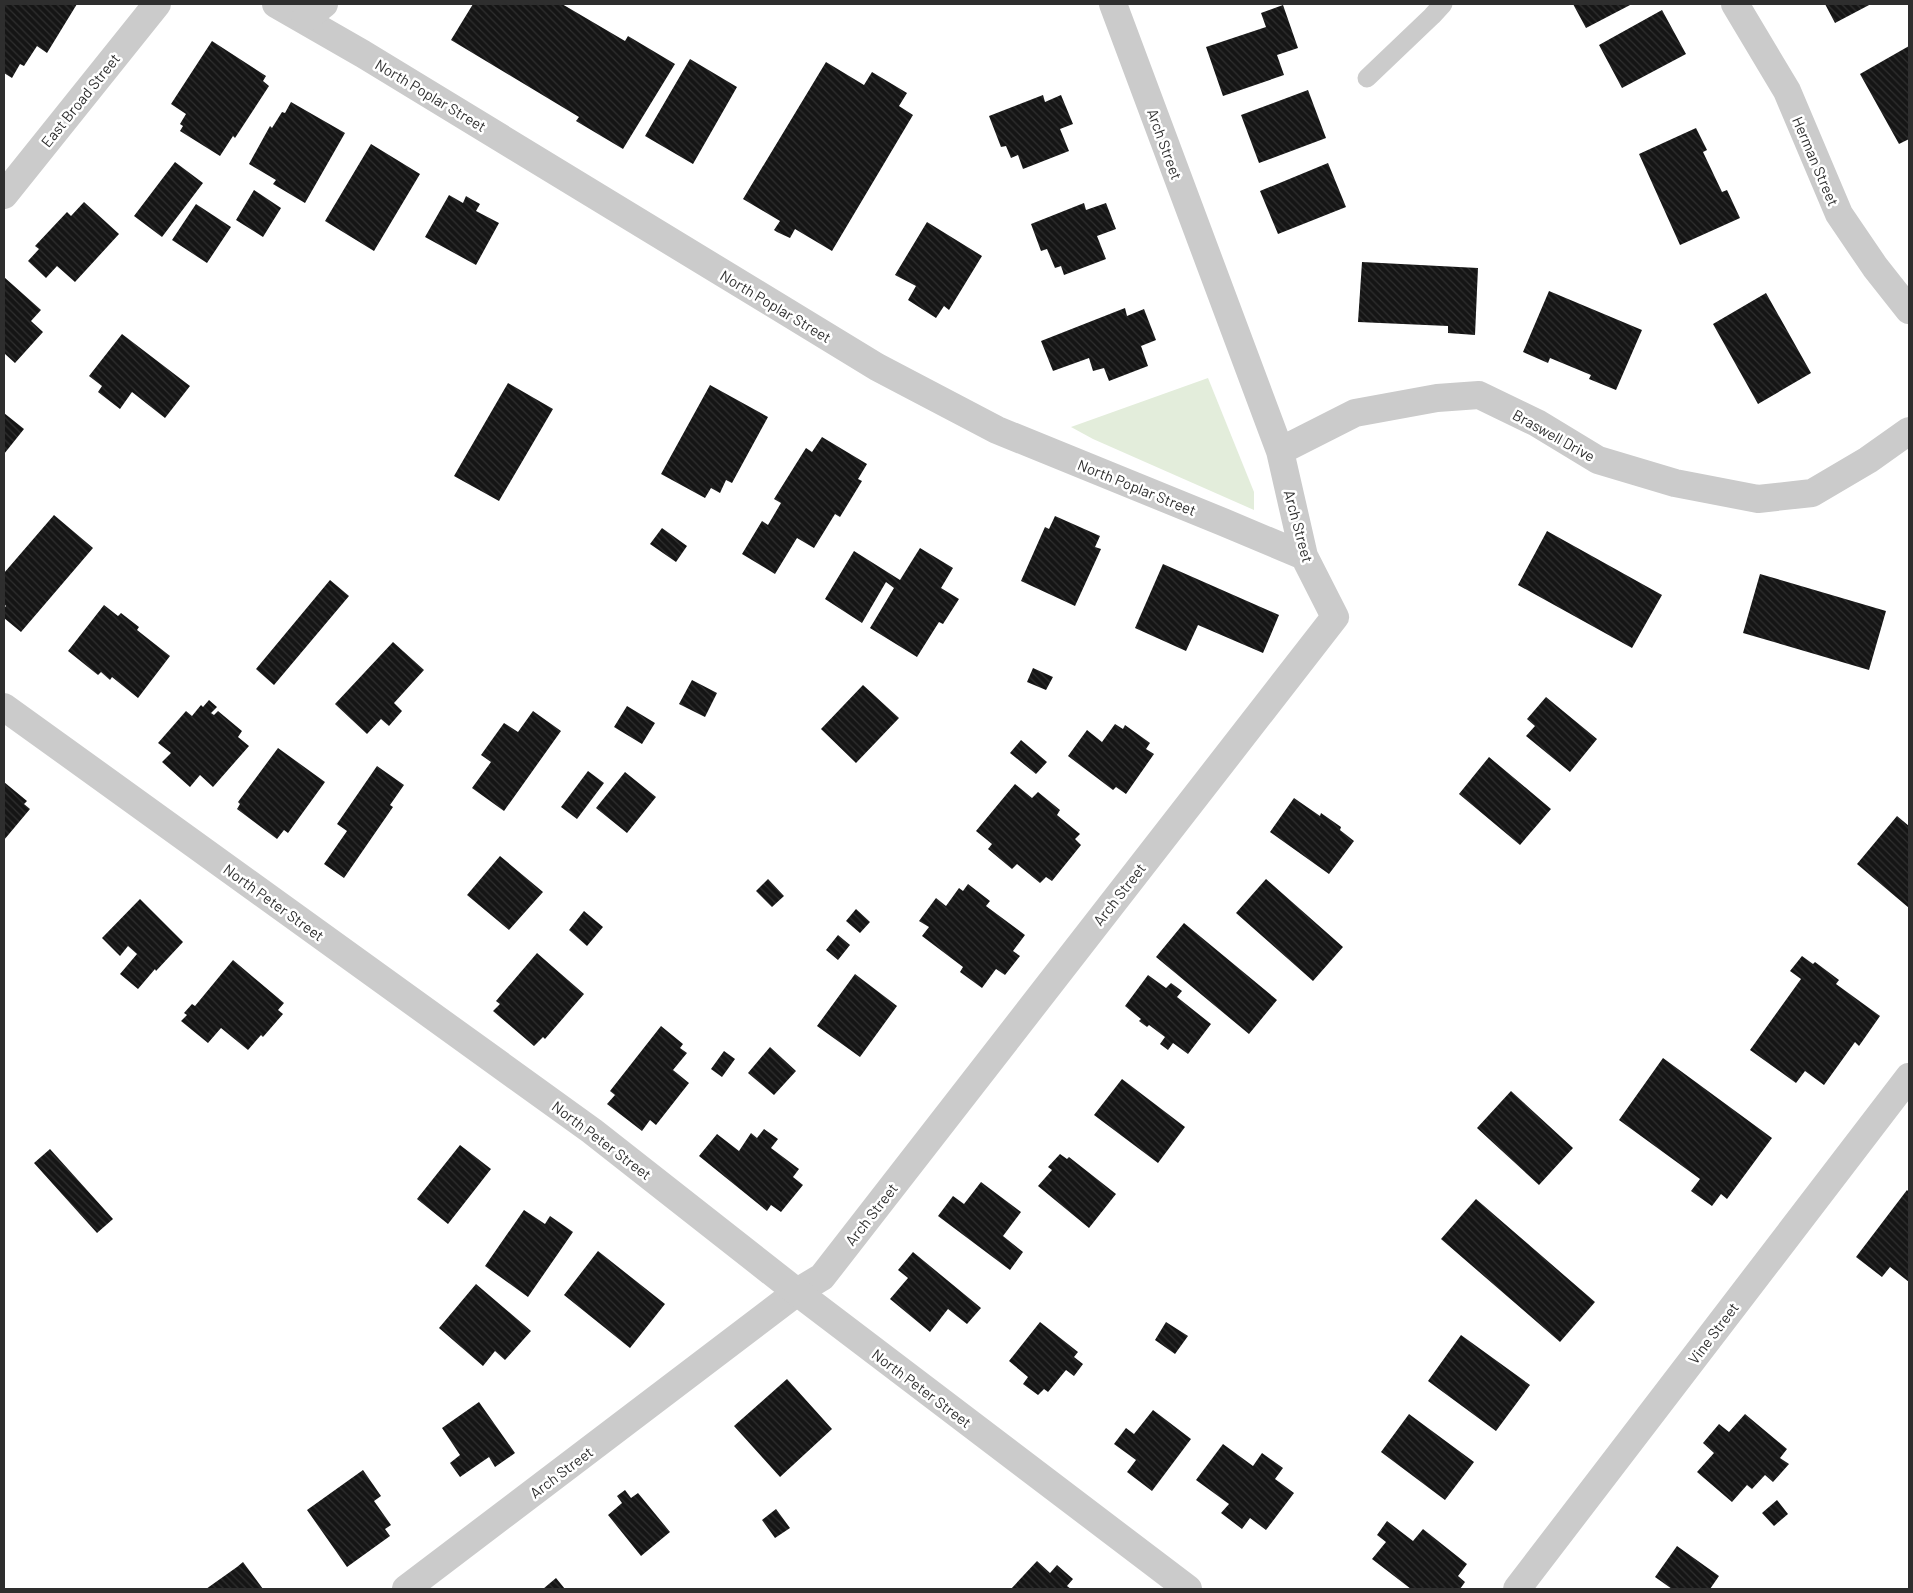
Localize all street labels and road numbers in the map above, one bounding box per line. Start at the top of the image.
street label: East Broad Street [37,50,123,150]
street label: North Poplar Street [372,55,490,135]
street label: Arch Street [1144,106,1186,182]
street label: Herman Street [1789,114,1843,208]
street label: North Poplar Street [717,266,835,346]
street label: Braswell Drive [1510,405,1598,465]
street label: North Poplar Street [1075,455,1199,519]
street label: Arch Street [1281,488,1317,564]
street label: Arch Street [1089,859,1149,929]
street label: North Peter Street [220,860,328,944]
street label: North Peter Street [549,1097,655,1183]
street label: Arch Street [841,1179,901,1249]
street label: Vine Street [1684,1299,1742,1367]
street label: North Peter Street [869,1345,975,1431]
street label: Arch Street [526,1442,596,1502]

